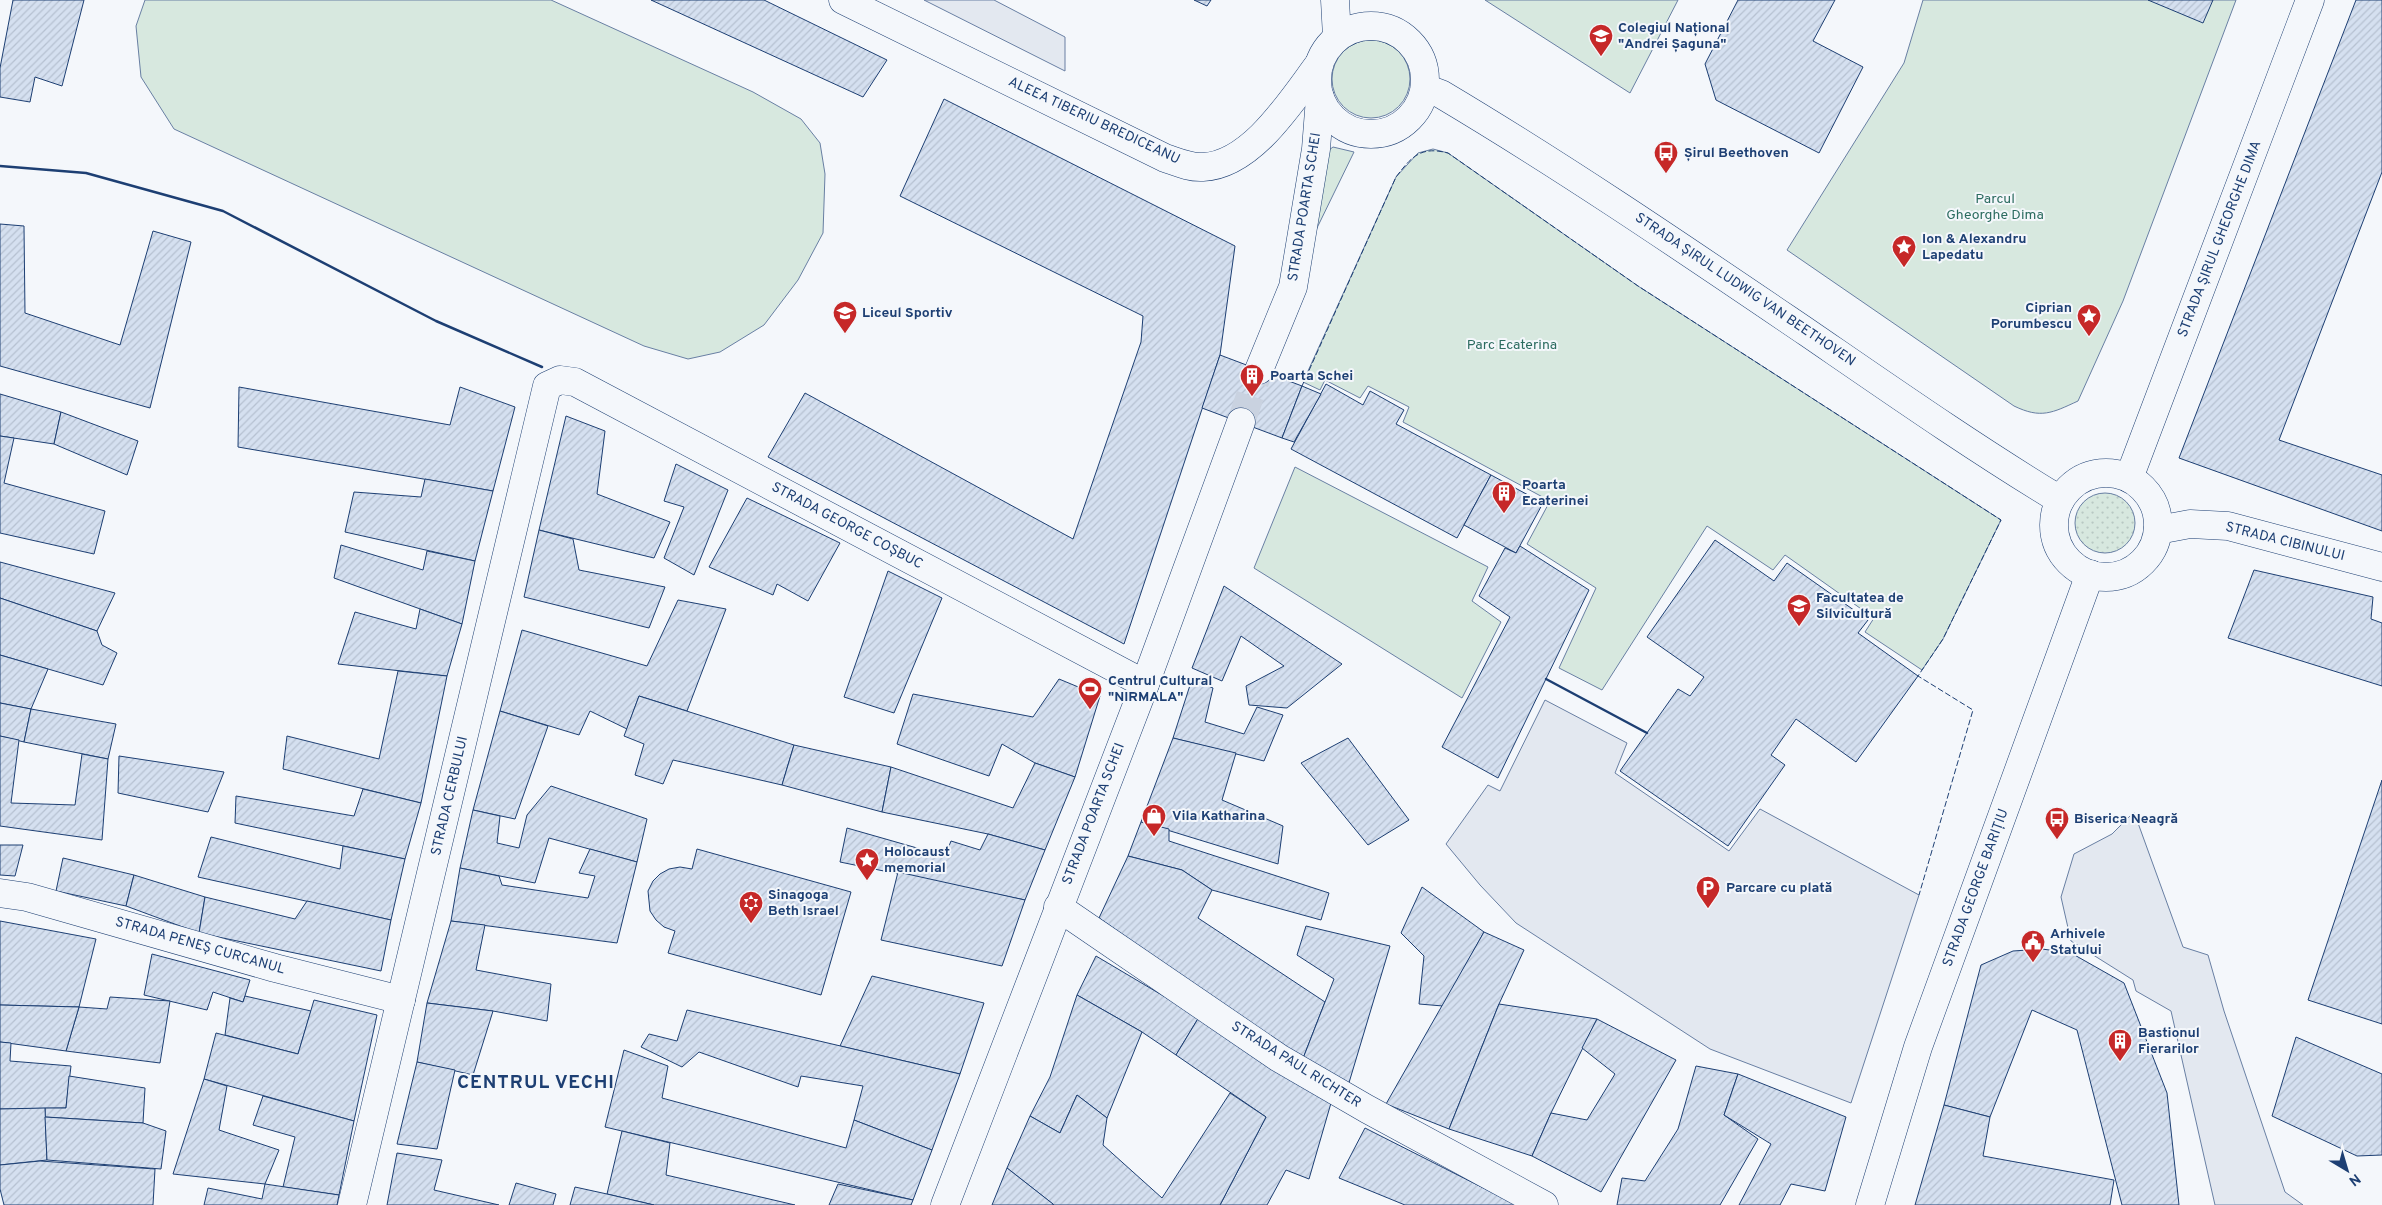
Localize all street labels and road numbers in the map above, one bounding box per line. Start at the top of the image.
street label: ALEEA TIBERIU BREDICEANU [1005,74,1183,168]
street label: STRADA POARTA SCHEI [1285,131,1325,283]
street label: STRADA ȘIRUL GHEORGHE DIMA [2175,138,2265,340]
street label: STRADA ȘIRUL LUDWIG VAN BEETHOVEN [1631,210,1859,370]
street label: STRADA GEORGE COȘBUC [768,479,926,573]
street label: STRADA CIBINULUI [2224,519,2346,565]
street label: STRADA CERBULUI [428,735,472,857]
street label: STRADA POARTA SCHEI [1059,741,1129,887]
street label: STRADA GEORGE BARIȚIU [1939,807,2013,969]
street label: STRADA PENEȘ CURCANUL [113,914,287,978]
street label: STRADA PAUL RICHTER [1228,1018,1364,1112]

